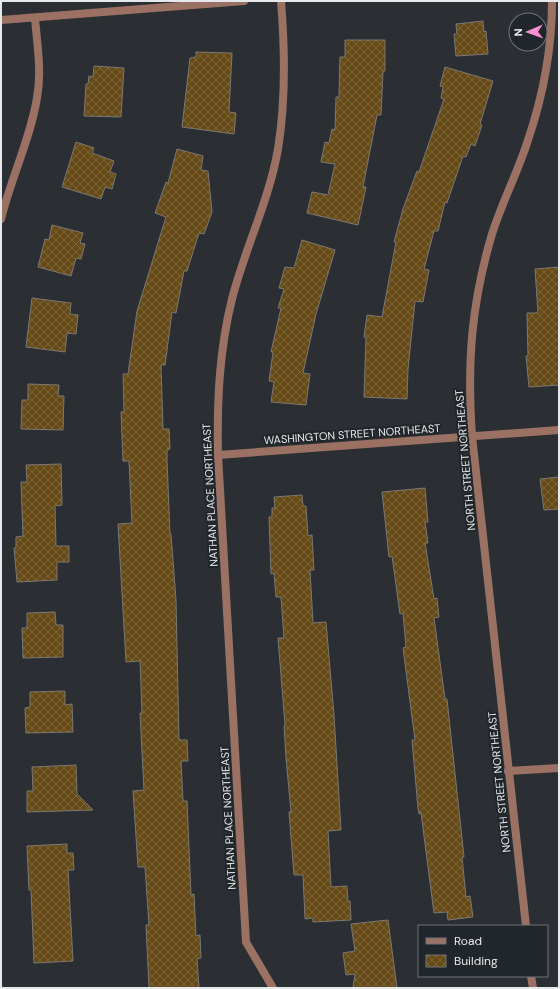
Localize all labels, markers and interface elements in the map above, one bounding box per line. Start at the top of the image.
north arrow [508,12,548,52]
text: N [511,28,525,37]
street label: NORTH STREET NORTHEAST [452,389,478,531]
street label: WASHINGTON STREET NORTHEAST [263,421,441,447]
street label: NATHAN PLACE NORTHEAST [199,423,221,567]
street label: NORTH STREET NORTHEAST [485,711,513,853]
street label: NATHAN PLACE NORTHEAST [217,746,239,890]
legend [418,925,548,977]
text: Road [454,933,482,949]
text: Building [454,953,498,969]

